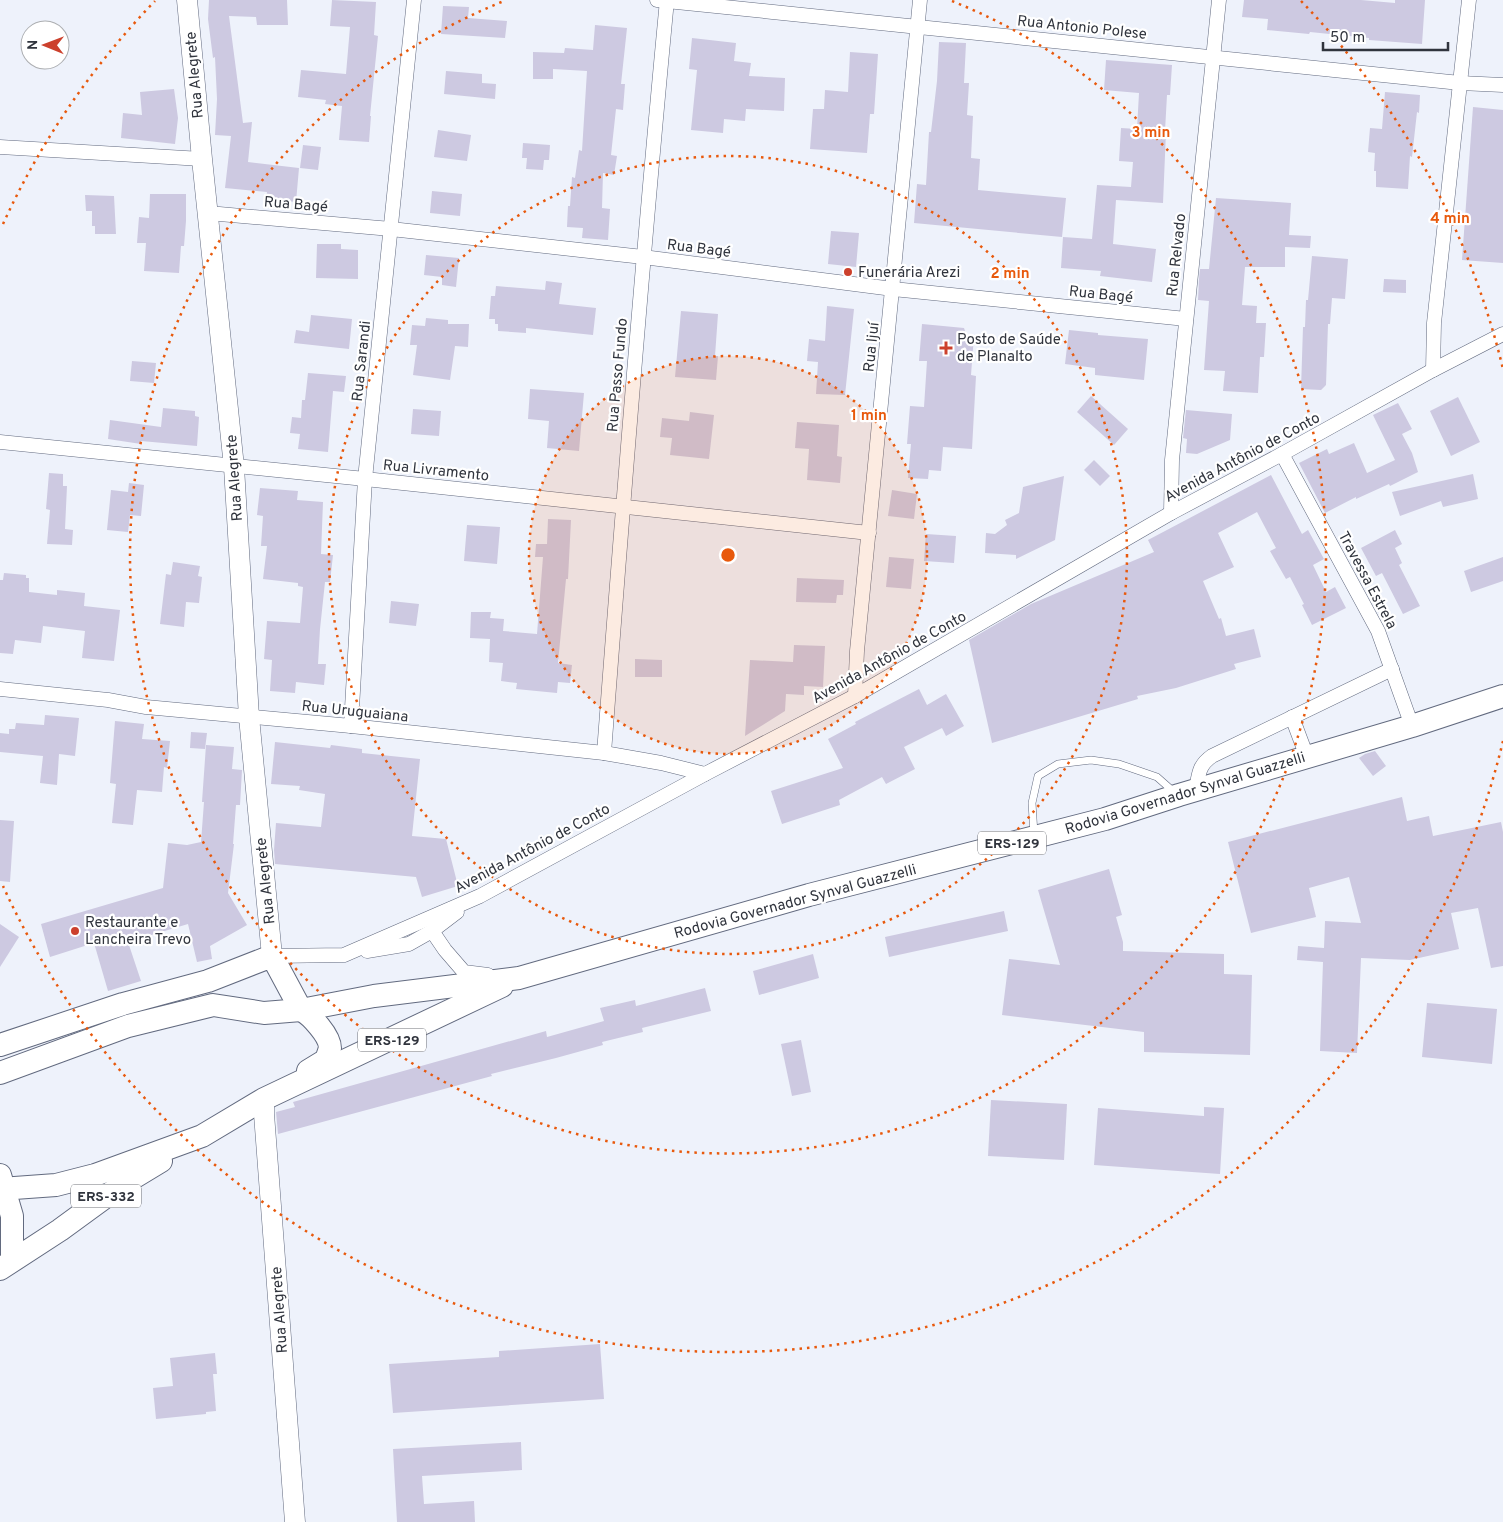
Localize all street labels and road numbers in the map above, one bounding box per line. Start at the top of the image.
street label: Rua Antonio Polese [1016,12,1148,45]
street label: Rua Alegrete [182,31,209,119]
street label: Rua Bagé [263,193,329,218]
street label: Rua Relvado [1164,213,1191,298]
street label: Rua Bagé [666,236,732,263]
street label: Rua Bagé [1068,283,1134,308]
street label: Rua Passo Fundo [604,317,633,433]
street label: Rua Sarandi [349,320,376,403]
street label: Rua Ijuí [860,320,885,373]
street label: Avenida Antônio de Conto [1162,409,1324,507]
street label: Rua Alegrete [223,434,248,522]
street label: Rua Livramento [382,456,490,487]
street label: Travessa Estrela [1333,529,1400,633]
street label: Avenida Antônio de Conto [809,608,970,709]
street label: Rua Uruguaiana [300,697,409,728]
street label: Rodovia Governador Synval Guazzelli [1063,749,1308,840]
street label: Avenida Antônio de Conto [452,800,614,898]
road number: ERS-129 [978,831,1046,854]
street label: Rua Alegrete [252,837,280,925]
street label: Rodovia Governador Synval Guazzelli [672,861,919,944]
road number: ERS-129 [358,1028,426,1052]
road number: ERS-332 [71,1184,141,1208]
street label: Rua Alegrete [268,1266,293,1354]

